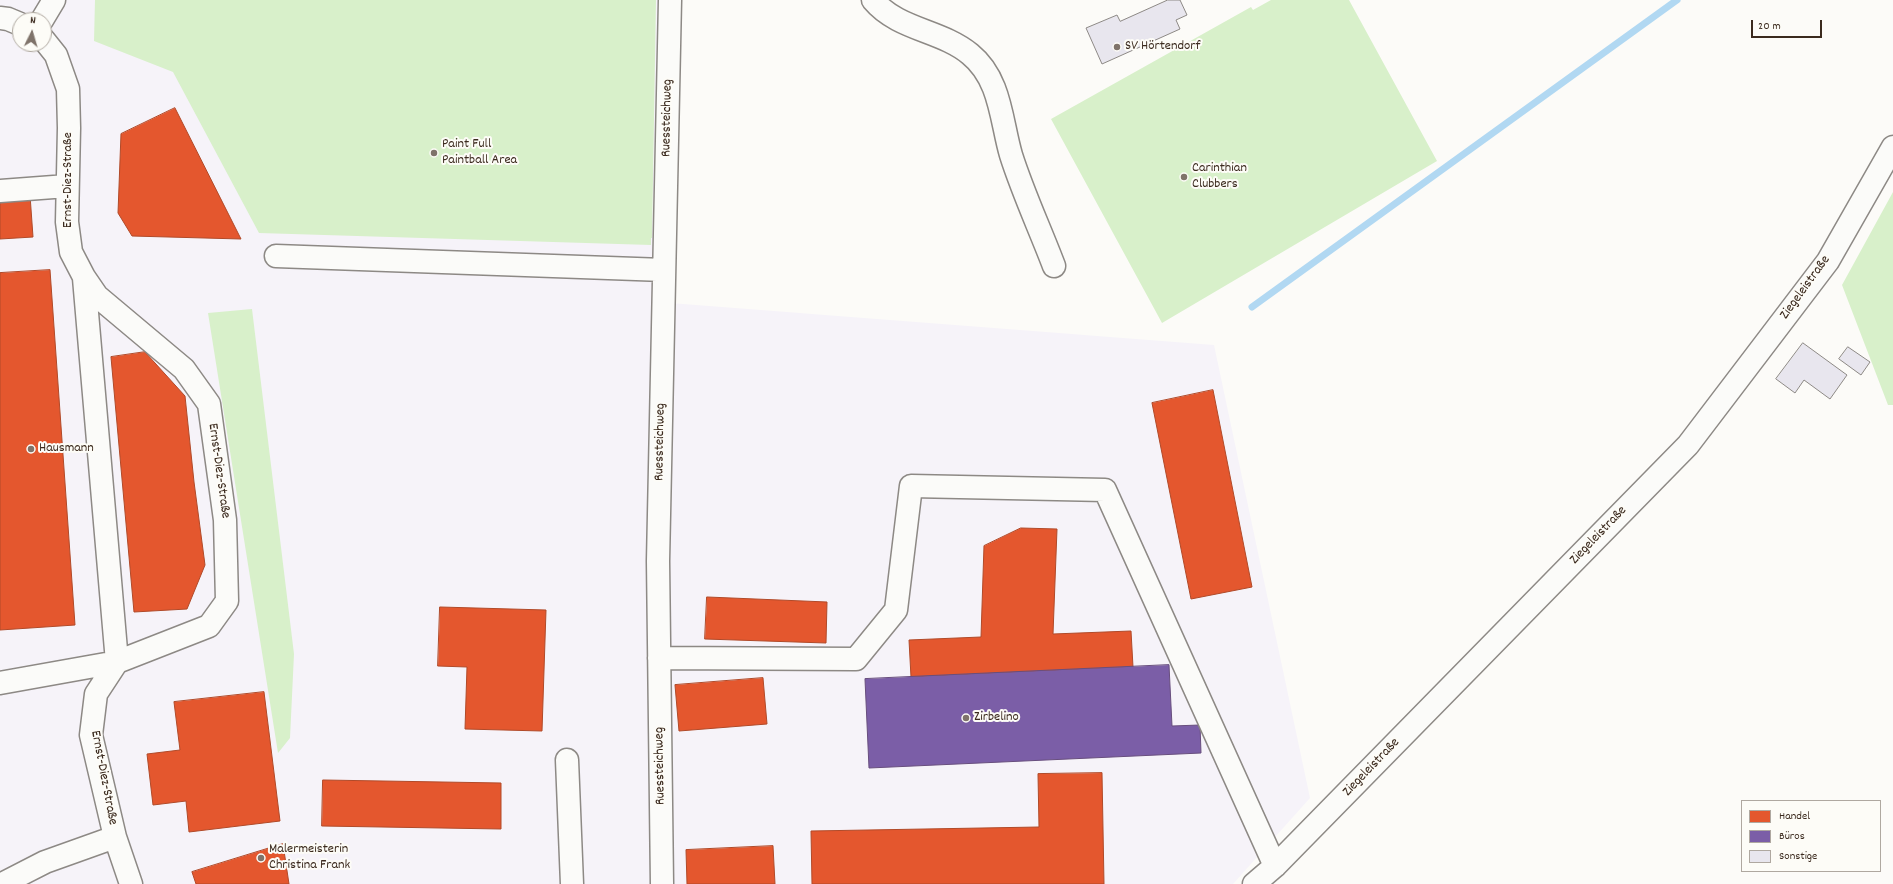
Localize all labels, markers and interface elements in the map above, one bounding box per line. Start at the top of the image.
north arrow [12,12,52,52]
scale bar [1753,12,1824,38]
text: N [30,13,36,29]
text: 20 m [1758,18,1781,35]
place label: SV Hörtendorf [1125,39,1200,55]
marker: SV Hörtendorf [1112,42,1122,52]
street label: Ruessteichweg [659,79,677,157]
street label: Ernst-Diez-Straße [61,132,77,228]
place label: Paint Full Paintball Area [442,137,517,170]
marker: Paint Full Paintball Area [429,148,439,158]
place label: Carinthian Clubbers [1192,161,1247,194]
marker: Carinthian Clubbers [1179,172,1189,182]
street label: Ziegeleistraße [1777,253,1835,323]
street label: Ruessteichweg [652,403,670,481]
street label: Ernst-Diez-Straße [203,422,233,520]
place label: Hausmann [39,441,94,457]
marker: Hausmann [26,444,36,454]
street label: Ziegeleistraße [1567,503,1631,569]
place label: Zirbelino [974,710,1019,726]
marker: Zirbelino [961,713,971,723]
street label: Ruessteichweg [652,727,670,805]
street label: Ernst-Diez-Straße [86,729,120,827]
street label: Ziegeleistraße [1340,735,1404,801]
legend [1741,800,1881,872]
text: Handel [1779,808,1810,825]
text: Büros [1779,828,1805,845]
place label: Malermeisterin Christina Frank [269,842,350,874]
text: Sonstige [1779,848,1817,865]
marker: Malermeisterin Christina Frank [256,853,266,863]

